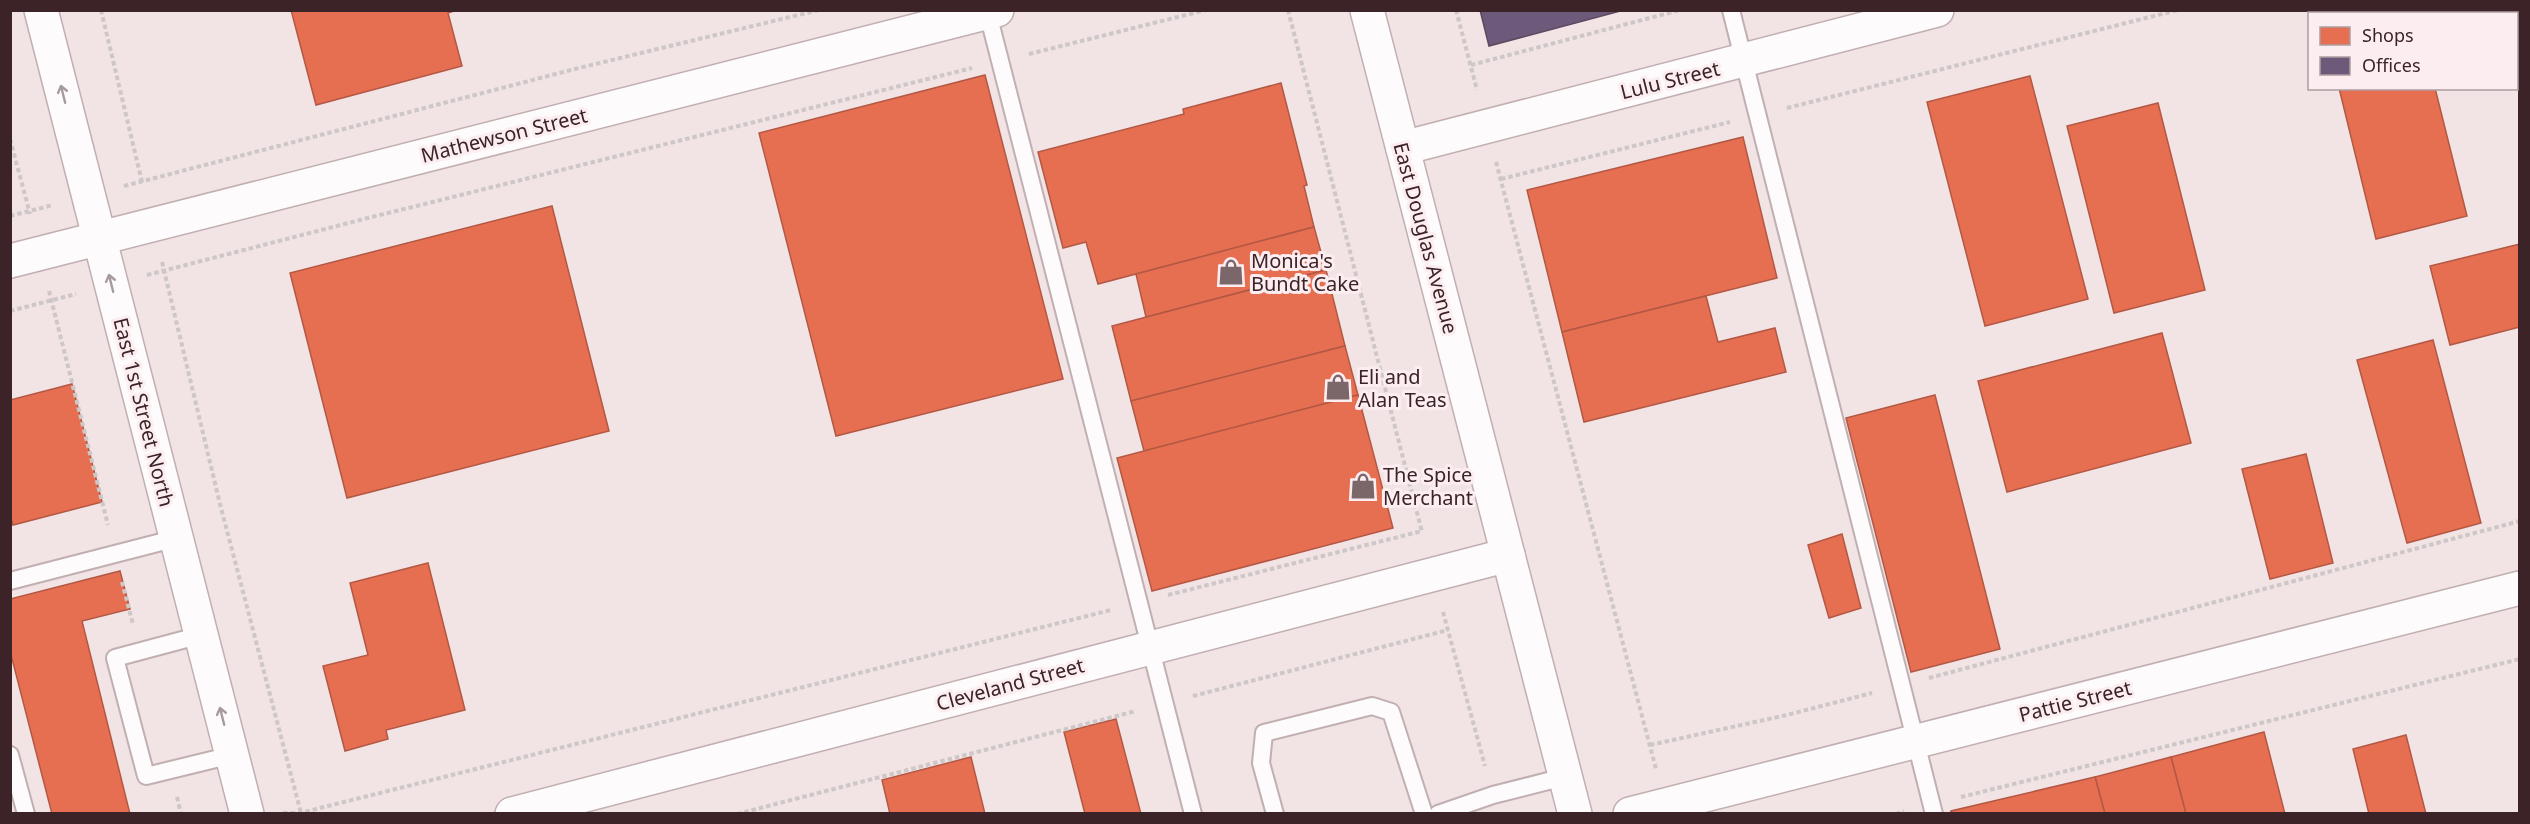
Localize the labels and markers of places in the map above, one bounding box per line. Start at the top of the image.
place label: Monica's Bundt Cake [1251,247,1359,297]
shop icon: Monica's Bundt Cake [1216,257,1246,287]
place label: Eli and Alan Teas [1358,363,1447,413]
shop icon: Eli and Alan Teas [1323,372,1353,402]
place label: The Spice Merchant [1383,461,1473,511]
shop icon: The Spice Merchant [1348,471,1378,501]

